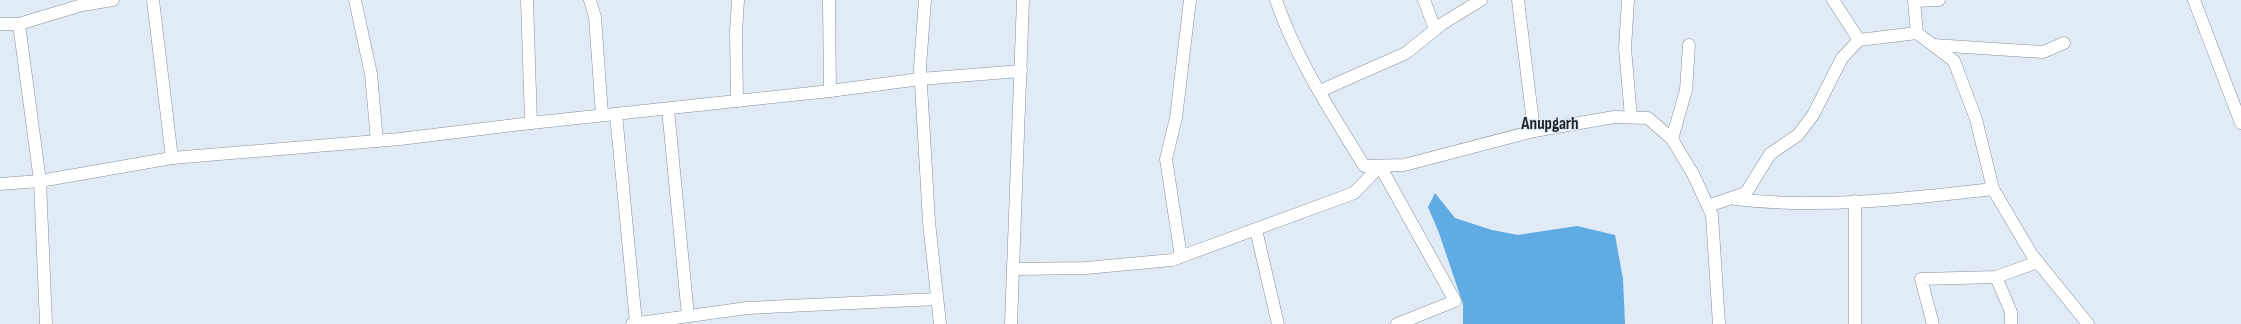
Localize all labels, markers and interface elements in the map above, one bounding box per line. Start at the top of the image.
district label: Anupgarh [1520,114,1579,134]

